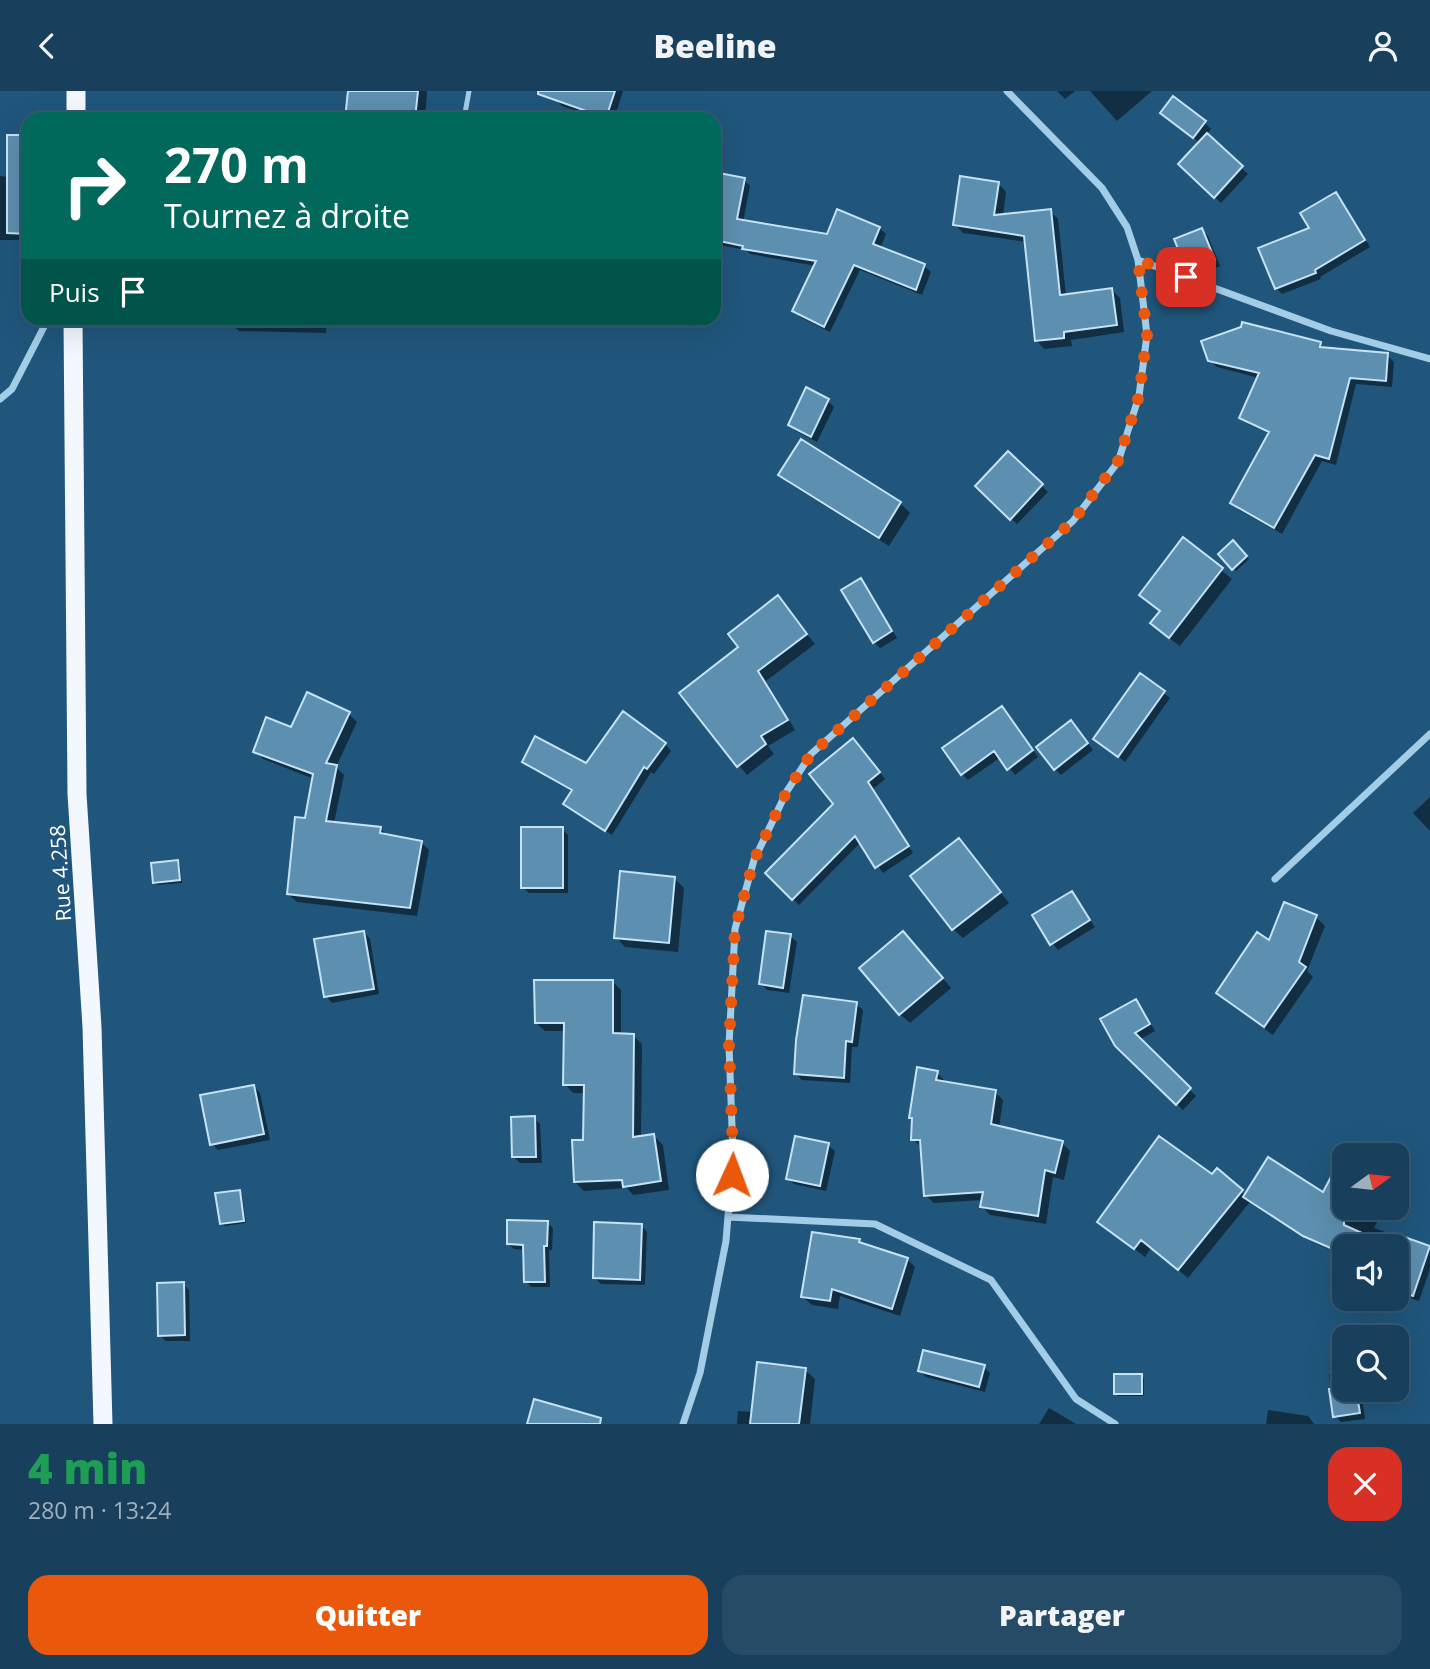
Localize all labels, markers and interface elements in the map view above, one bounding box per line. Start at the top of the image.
text: Beeline [653,24,777,67]
icon: back [28,27,66,65]
icon: person [1364,27,1402,65]
text: 270 m [164,131,309,197]
icon: right [49,140,140,231]
text: Tournez à droite [164,194,410,237]
pin [1156,247,1216,307]
icon: arrive [1167,258,1205,296]
icon: arrive [114,273,152,311]
text: Puis [49,274,100,310]
street label: Rue 4.258 [43,824,77,922]
position arrow [695,1138,769,1212]
north arrow [1332,1143,1409,1220]
map controls [1332,1143,1409,1402]
button: sound [1332,1234,1409,1311]
button: search [1332,1325,1409,1402]
text: 4 min [28,1439,147,1496]
button: close [1328,1447,1402,1521]
text: 280 m · 13:24 [28,1494,171,1526]
button: Quitter [28,1575,708,1655]
button: Partager [722,1575,1402,1655]

